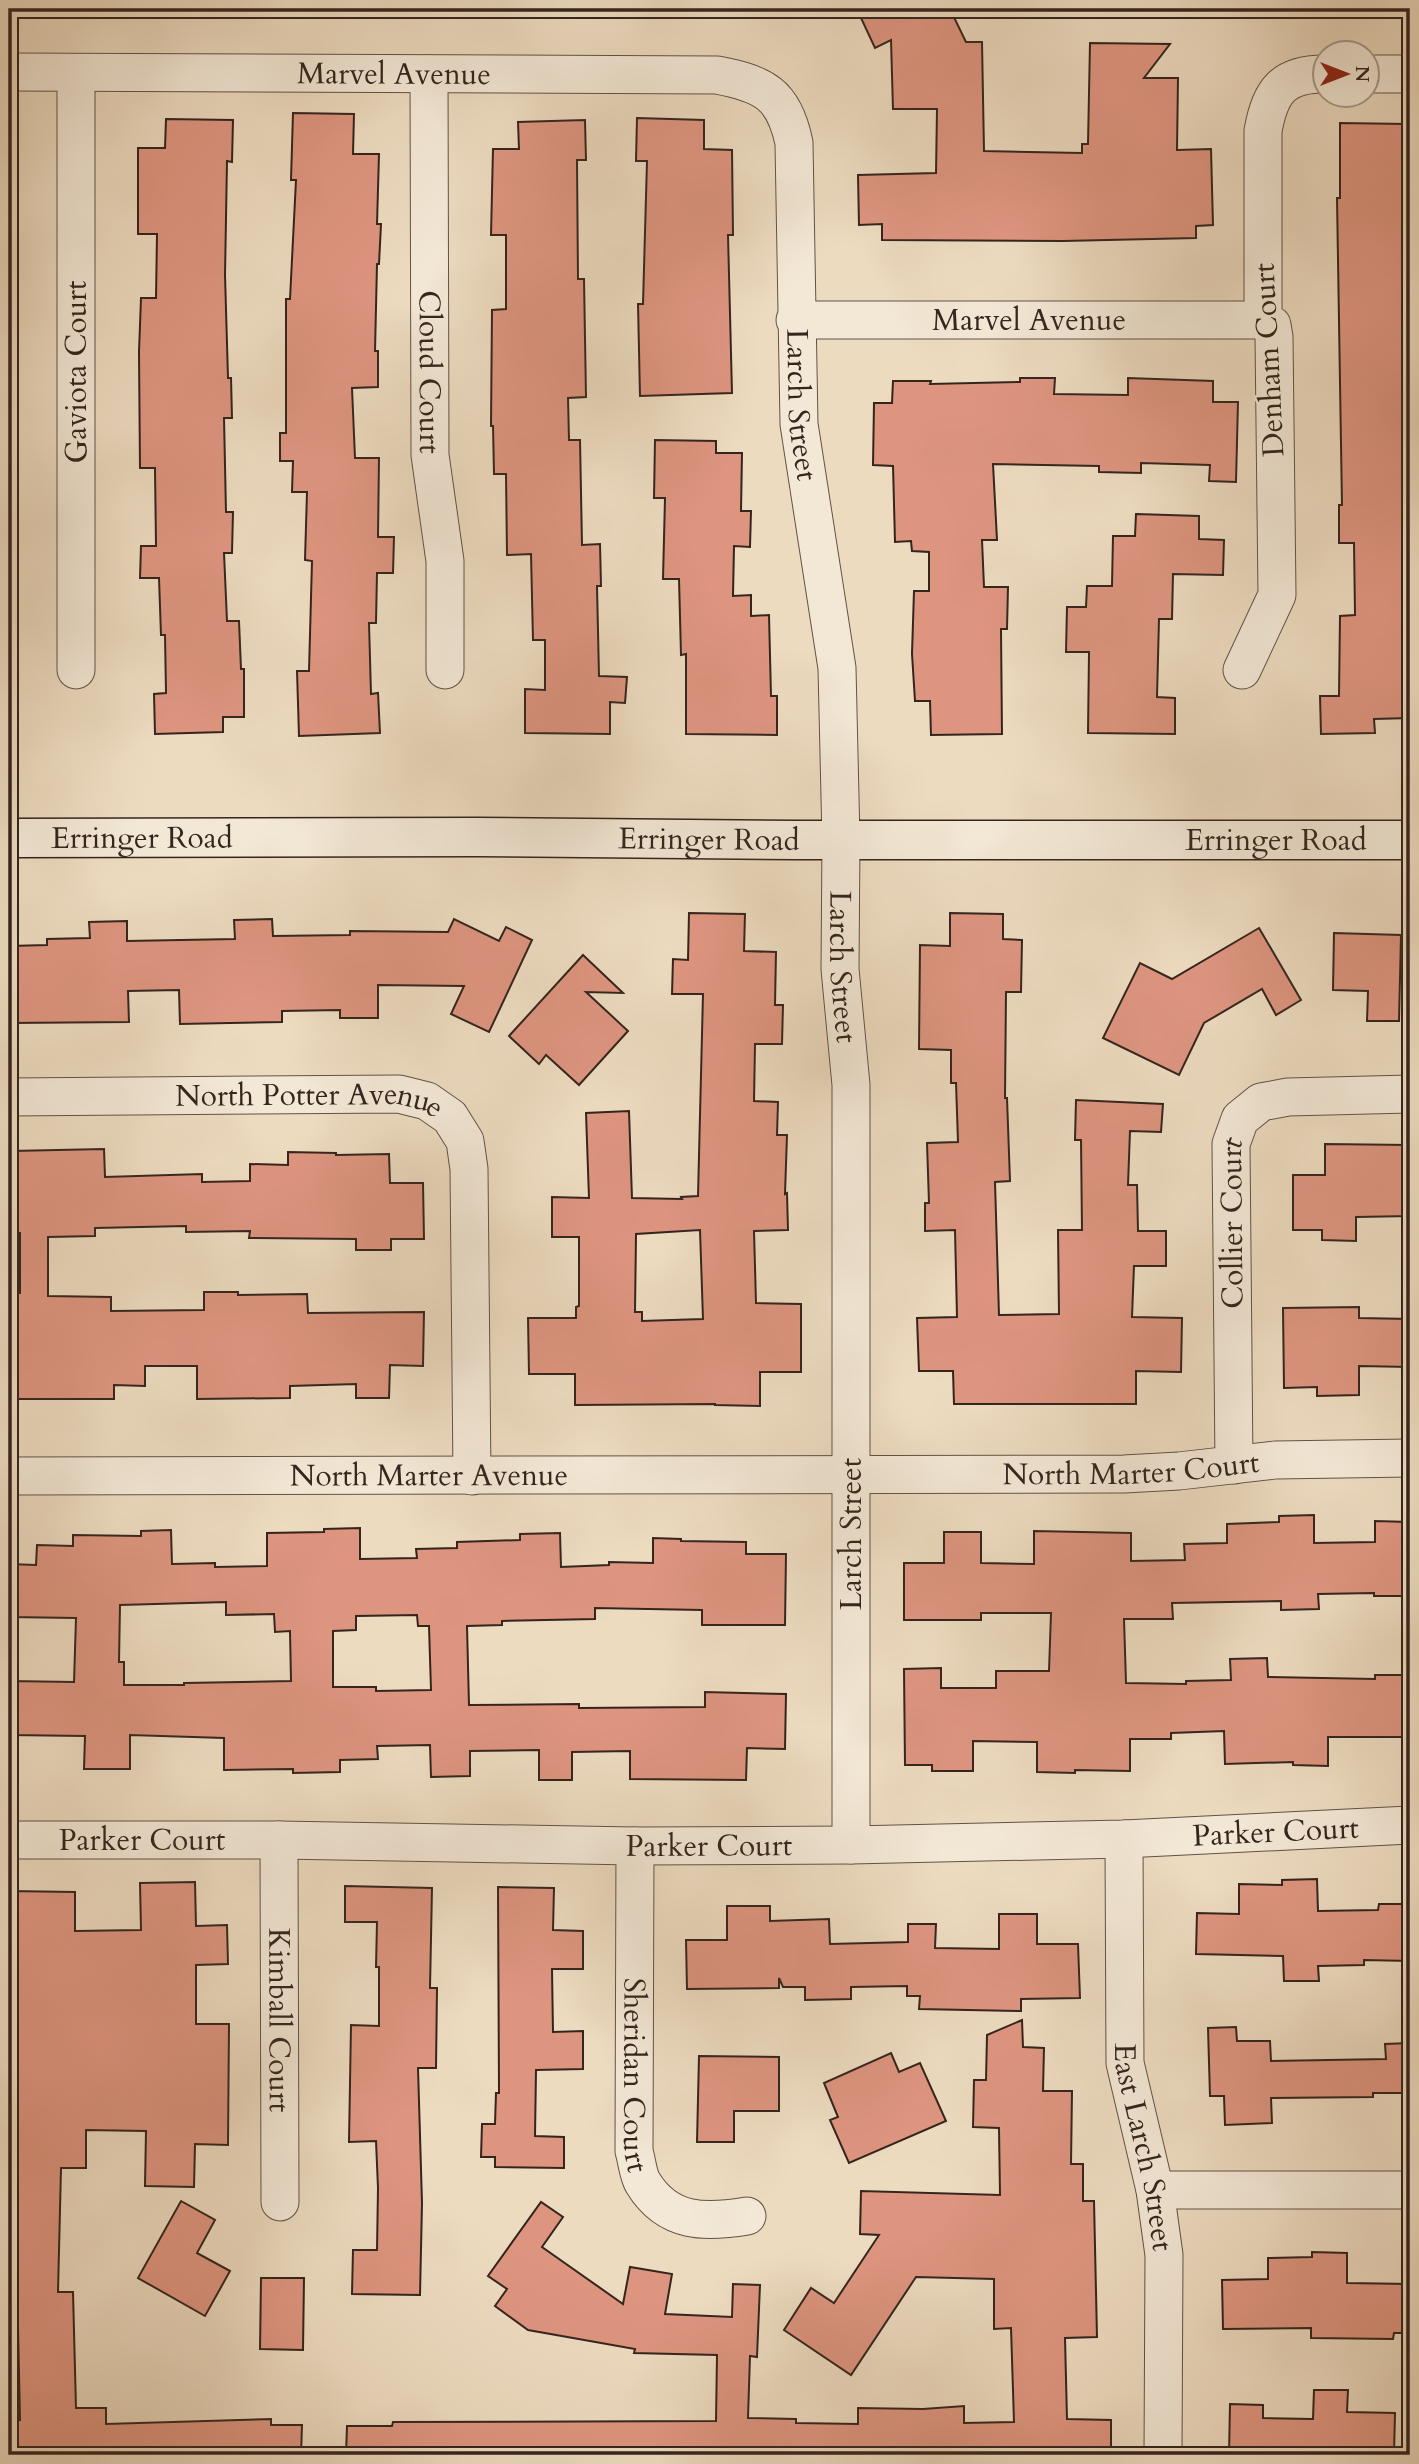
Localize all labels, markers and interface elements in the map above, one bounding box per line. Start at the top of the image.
north arrow [1310,38,1380,108]
street label: Marvel Avenue [297,53,491,95]
text: N [1349,66,1375,83]
street label: Denham Court [1243,262,1295,458]
street label: Gaviota Court [56,280,97,464]
street label: Cloud Court [409,290,450,454]
street label: Marvel Avenue [932,300,1126,341]
street label: Larch Street [777,328,828,484]
street label: Erringer Road [51,817,233,858]
street label: Erringer Road [618,818,800,861]
street label: Erringer Road [1185,820,1367,861]
street label: Larch Street [819,890,867,1045]
street label: North Potter Avenue [175,1074,453,1128]
street label: Collier Court [1211,1130,1253,1309]
street label: North Marter Court [1002,1441,1262,1495]
street label: North Marter Avenue [290,1454,568,1496]
street label: Larch Street [831,1457,872,1610]
street label: Parker Court [1192,1807,1360,1856]
street label: Parker Court [59,1820,226,1861]
street label: Parker Court [625,1825,793,1867]
street label: Kimball Court [259,1928,300,2113]
street label: Sheridan Court [613,1978,659,2177]
street label: East Larch Street [1104,2043,1184,2254]

